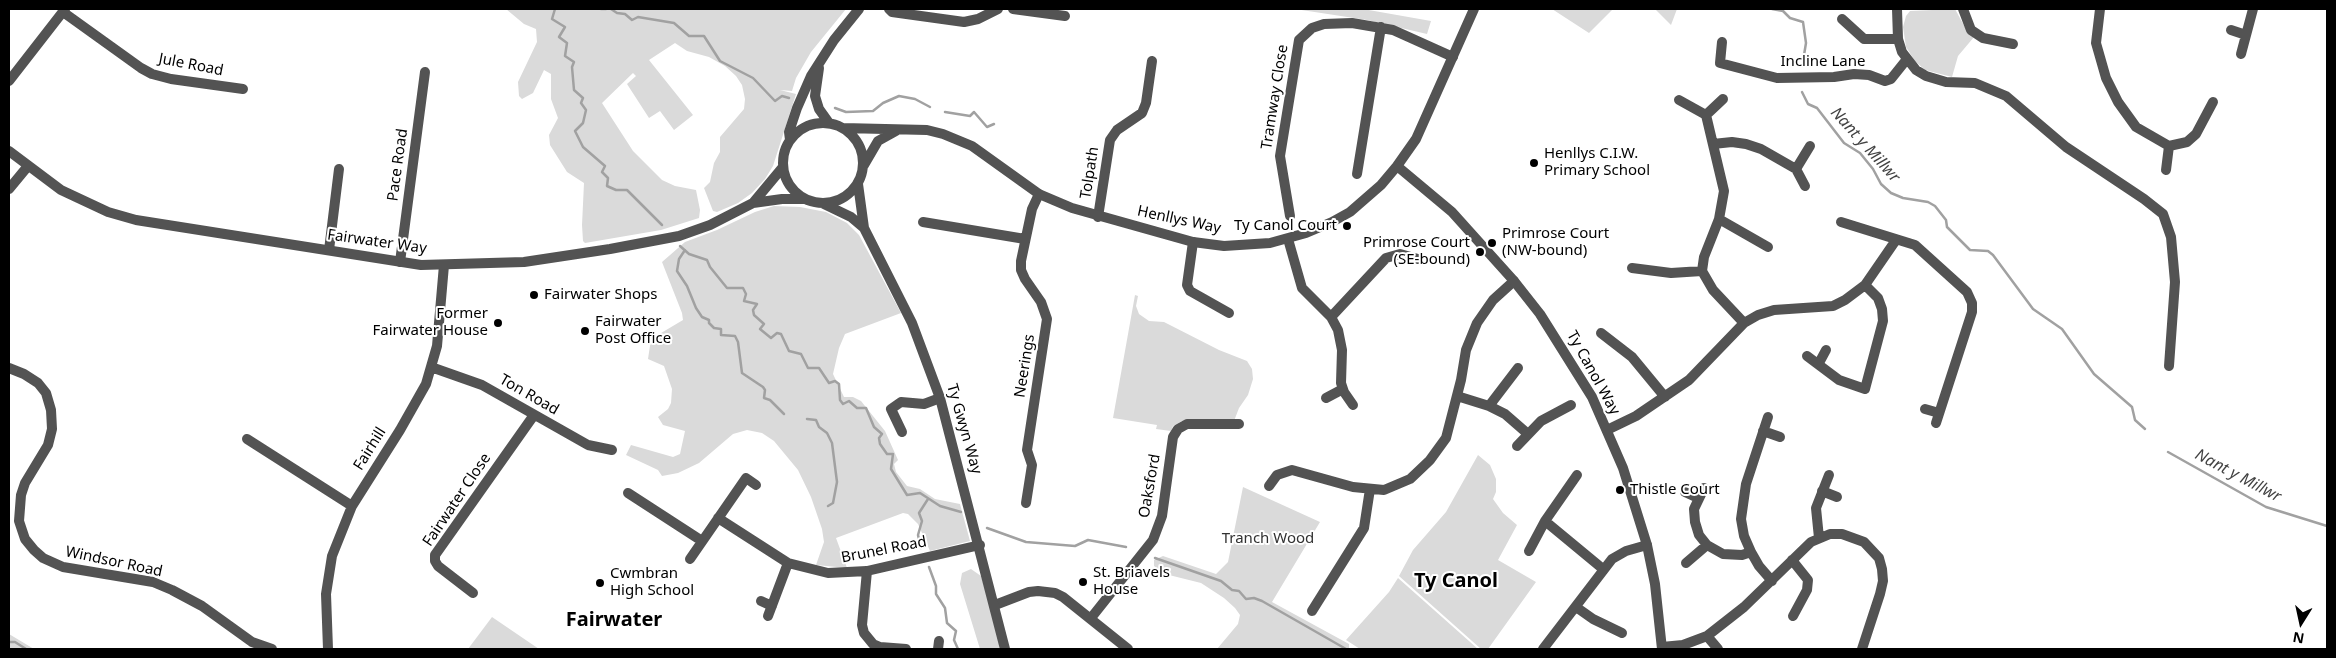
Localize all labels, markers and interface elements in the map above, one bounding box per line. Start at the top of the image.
street label: Tramway Close [1258,43,1292,151]
street label: Jule Road [157,50,225,80]
street label: Incline Lane [1781,53,1865,71]
water label: Nant y Millwr [1826,103,1904,187]
street label: Pace Road [384,128,412,202]
place label: Henllys C.I.W. Primary School [1544,145,1650,180]
street label: Tolpath [1077,146,1103,200]
marker: Henllys C.I.W. Primary School [1528,157,1540,169]
street label: Henllys Way [1136,202,1222,238]
place label: Ty Canol Court [1234,217,1337,235]
marker: Ty Canol Court [1341,220,1353,232]
place label: Primrose Court (NW-bound) [1502,225,1609,260]
street label: Fairwater Way [326,226,428,258]
place label: Primrose Court (SE-bound) [1363,234,1470,269]
marker: Primrose Court (NW-bound) [1486,237,1498,249]
marker: Primrose Court (SE-bound) [1474,246,1486,258]
place label: Fairwater Shops [544,286,657,304]
marker: Fairwater Shops [528,289,540,301]
place label: Former Fairwater House [372,305,488,340]
place label: Fairwater Post Office [595,313,671,348]
marker: Former Fairwater House [492,317,504,329]
marker: Fairwater Post Office [579,325,591,337]
street label: Ty Canol Way [1563,328,1623,418]
street label: Neerings [1011,333,1039,399]
street label: Ton Road [496,371,562,419]
street label: Ty Gwyn Way [943,382,985,476]
street label: Fairhill [350,424,390,474]
water label: Nant y Millwr [2192,445,2284,507]
street label: Fairwater Close [419,450,495,550]
street label: Oaksford [1136,453,1164,519]
place label: Thistle Court [1630,481,1720,499]
marker: Thistle Court [1614,484,1626,496]
park label: Tranch Wood [1222,530,1314,548]
street label: Brunel Road [840,533,928,567]
street label: Windsor Road [64,543,164,581]
place label: St. Briavels House [1093,564,1170,599]
place label: Cwmbran High School [610,565,694,600]
district label: Ty Canol [1414,569,1498,593]
marker: St. Briavels House [1077,576,1089,588]
marker: Cwmbran High School [594,577,606,589]
north arrow [2276,598,2326,648]
district label: Fairwater [566,608,662,632]
text: N [2291,628,2306,649]

